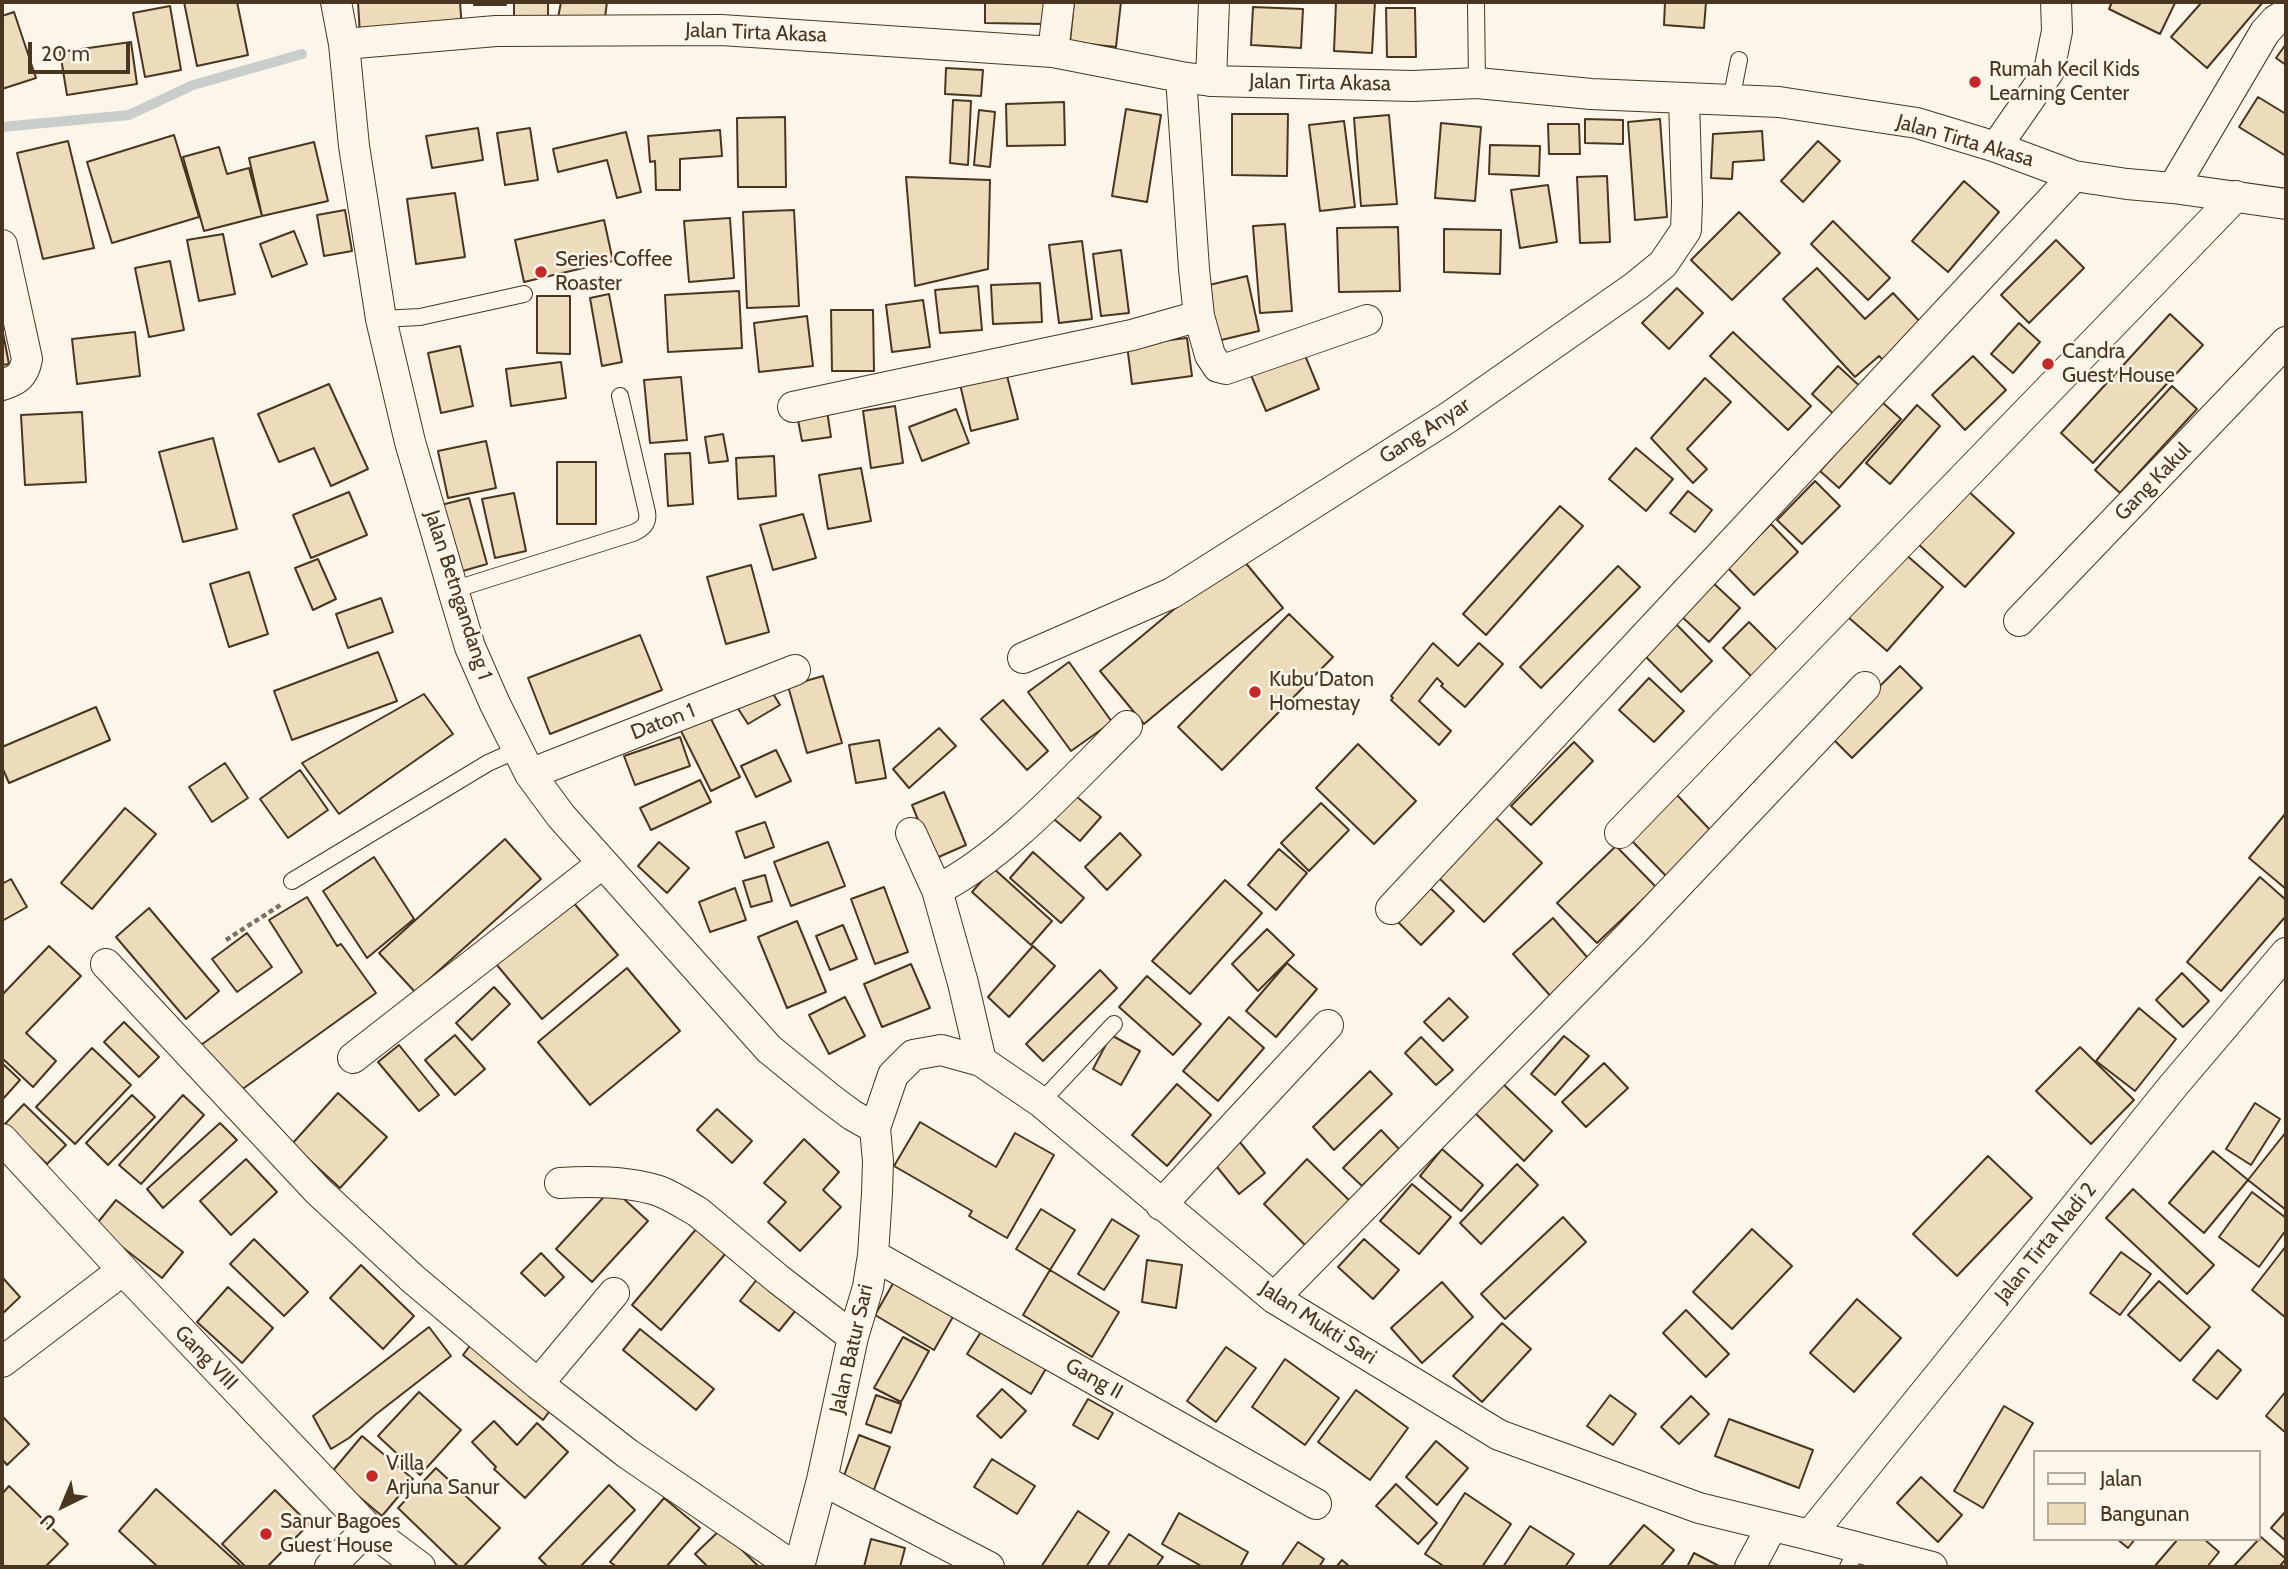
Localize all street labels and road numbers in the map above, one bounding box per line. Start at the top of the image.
street label: Jalan Tirta Akasa [685,18,827,48]
street label: Jalan Tirta Akasa [1249,69,1391,97]
street label: Jalan Tirta Akasa [1893,109,2037,173]
street label: Gang Anyar [1375,392,1475,470]
street label: Gang Kakul [2110,438,2196,526]
street label: Jalan Betngandang 1 [419,507,497,683]
street label: Daton 1 [627,698,699,746]
street label: Jalan Tirta Nadi 2 [1990,1178,2102,1308]
street label: Jalan Mukti Sari [1255,1276,1381,1370]
street label: Jalan Batur Sari [825,1282,879,1416]
street label: Gang VIII [169,1320,243,1396]
street label: Gang II [1061,1353,1127,1405]

